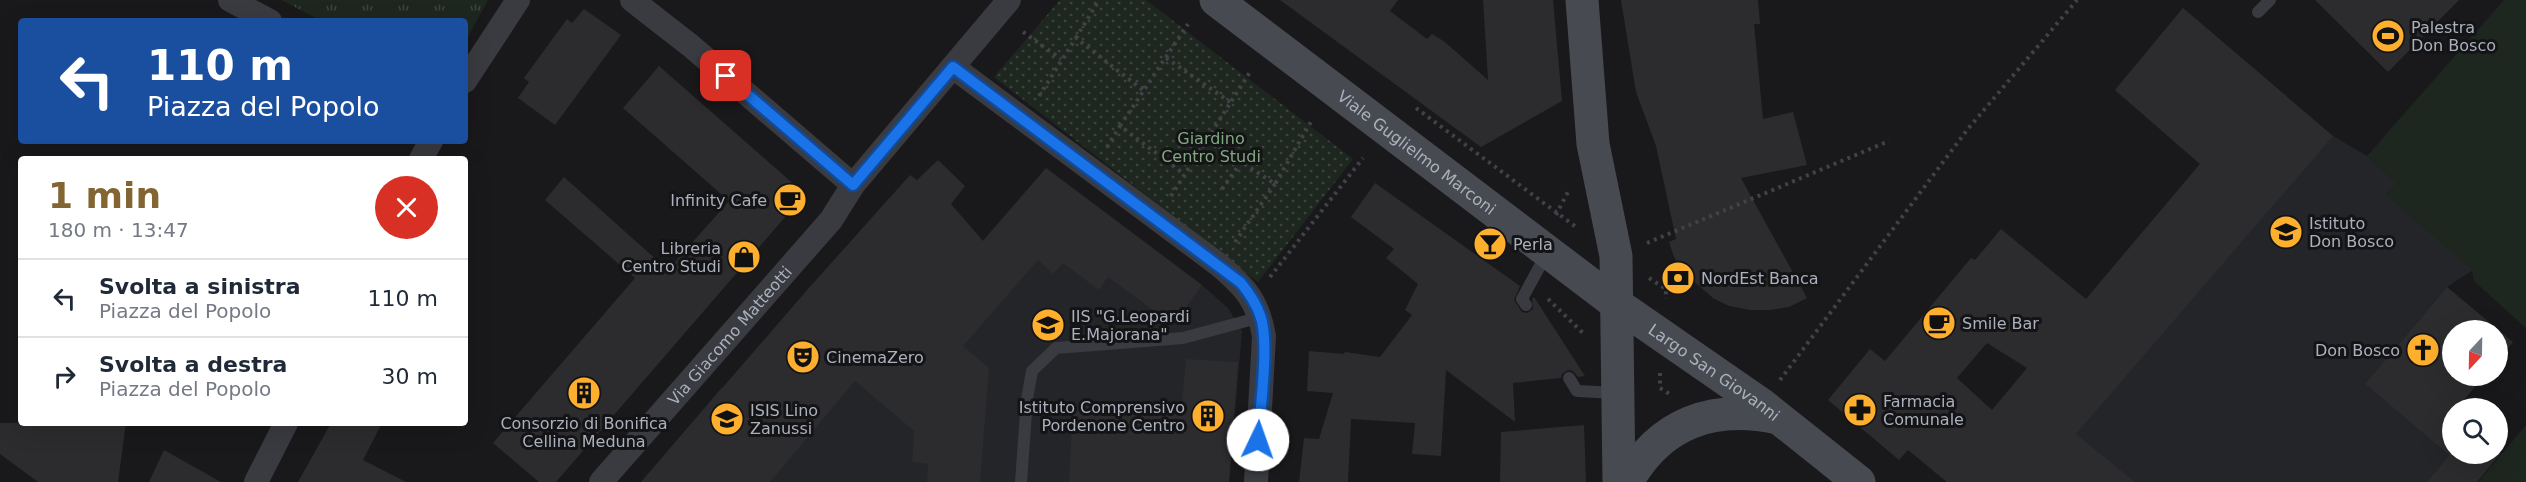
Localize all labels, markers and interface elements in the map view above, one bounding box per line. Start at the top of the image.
sports icon: Palestra Don Bosco [2370,18,2406,54]
place label: Palestra Don Bosco [2411,18,2496,55]
text: 110 m [147,41,293,90]
icon: left [48,42,126,120]
pin [700,50,751,101]
icon: arrive [709,59,742,92]
street label: Viale Guglielmo Marconi [1334,87,1499,219]
text: Piazza del Popolo [147,91,380,122]
park label: Giardino Centro Studi [1161,129,1261,166]
text: 1 min [48,175,161,216]
button: close [375,176,438,239]
cafe icon: Infinity Cafe [772,182,808,218]
place label: Infinity Cafe [670,191,767,210]
school or university icon: Istituto Don Bosco [2268,214,2304,250]
place label: Istituto Don Bosco [2309,214,2394,251]
text: 180 m · 13:47 [48,218,189,242]
bar icon: Perla [1472,226,1508,262]
place label: Perla [1513,235,1553,254]
place label: Libreria Centro Studi [621,239,721,276]
shop icon: Libreria Centro Studi [726,239,762,275]
bank icon: NordEst Banca [1660,260,1696,296]
street label: Via Giacomo Matteotti [664,262,796,409]
place label: NordEst Banca [1701,269,1819,288]
text: Svolta a sinistra [99,274,301,299]
icon: left [48,282,81,315]
text: 110 m [368,286,438,311]
text: Piazza del Popolo [99,299,271,323]
cafe icon: Smile Bar [1921,305,1957,341]
school or university icon: IIS "G.Leopardi E.Majorana" [1030,307,1066,343]
place label: IIS "G.Leopardi E.Majorana" [1071,307,1190,344]
place label: Smile Bar [1962,314,2039,333]
street label: Largo San Giovanni [1645,320,1783,425]
north arrow [2442,320,2508,386]
map controls [2442,320,2508,464]
church icon: Don Bosco [2405,332,2441,368]
theatre icon: CinemaZero [785,339,821,375]
place label: Don Bosco [2315,341,2400,360]
place label: CinemaZero [826,348,924,367]
text: Svolta a destra [99,352,287,377]
icon: right [48,360,81,393]
text: 30 m [382,364,438,389]
building icon: Consorzio di Bonifica Cellina Meduna [566,375,602,411]
text: Piazza del Popolo [99,377,271,401]
pharmacy icon: Farmacia Comunale [1842,392,1878,428]
place label: Farmacia Comunale [1883,392,1964,429]
place label: Istituto Comprensivo Pordenone Centro [1019,398,1185,435]
building icon: Istituto Comprensivo Pordenone Centro [1190,398,1226,434]
button: search [2442,398,2508,464]
school or university icon: ISIS Lino Zanussi [709,401,745,437]
place label: ISIS Lino Zanussi [750,401,818,438]
position arrow [1226,408,1290,472]
place label: Consorzio di Bonifica Cellina Meduna [500,414,668,451]

